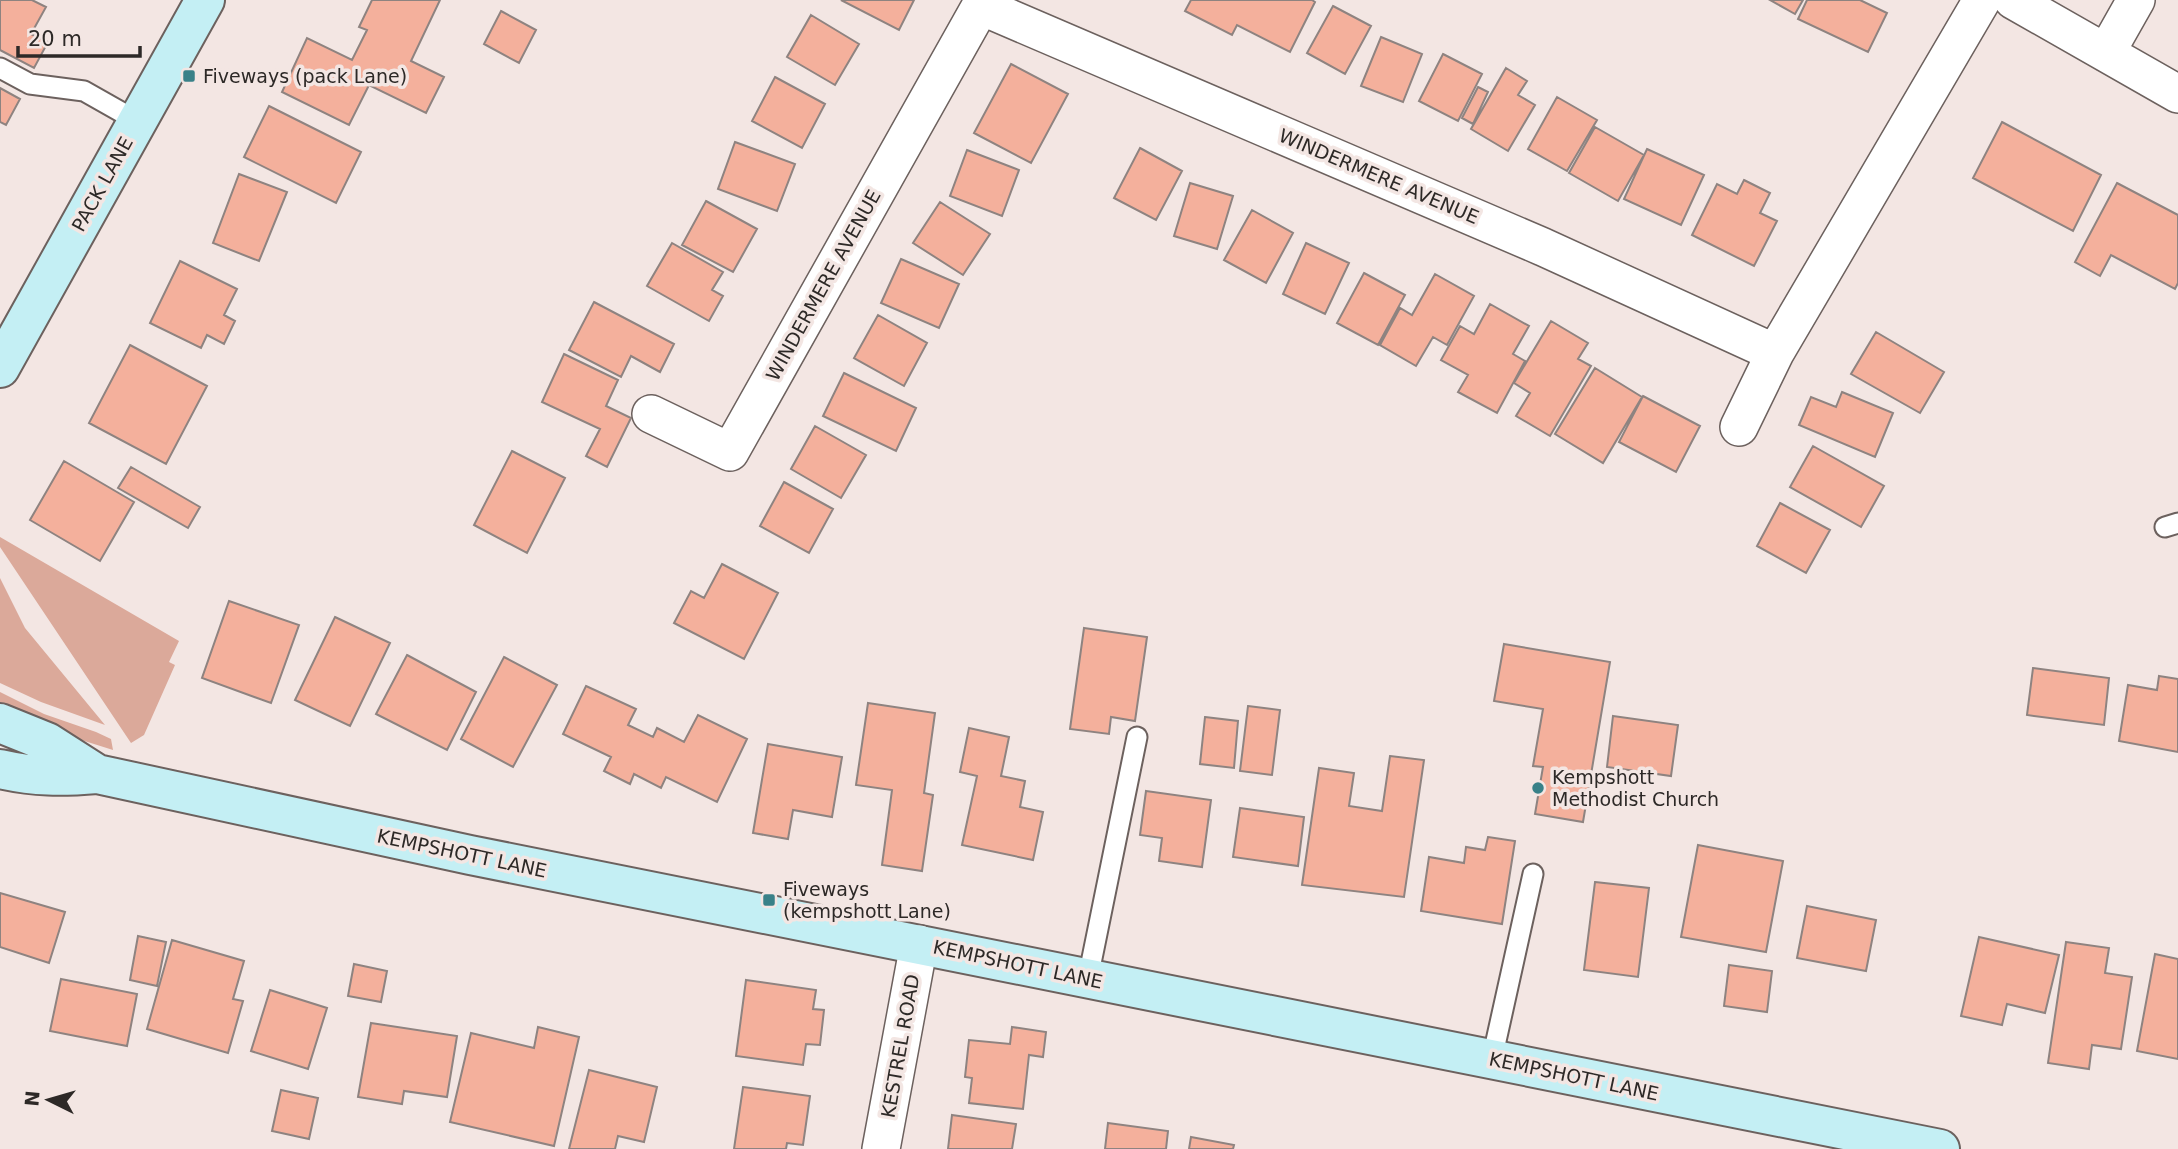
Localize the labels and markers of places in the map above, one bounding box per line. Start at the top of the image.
place label: Fiveways (pack Lane) [203,65,407,87]
marker: Fiveways (pack Lane) [181,68,197,84]
place label: Kempshott Methodist Church [1552,766,1719,810]
marker: Kempshott Methodist Church [1530,780,1546,796]
place label: Fiveways (kempshott Lane) [783,878,951,922]
marker: Fiveways (kempshott Lane) [761,892,777,908]

